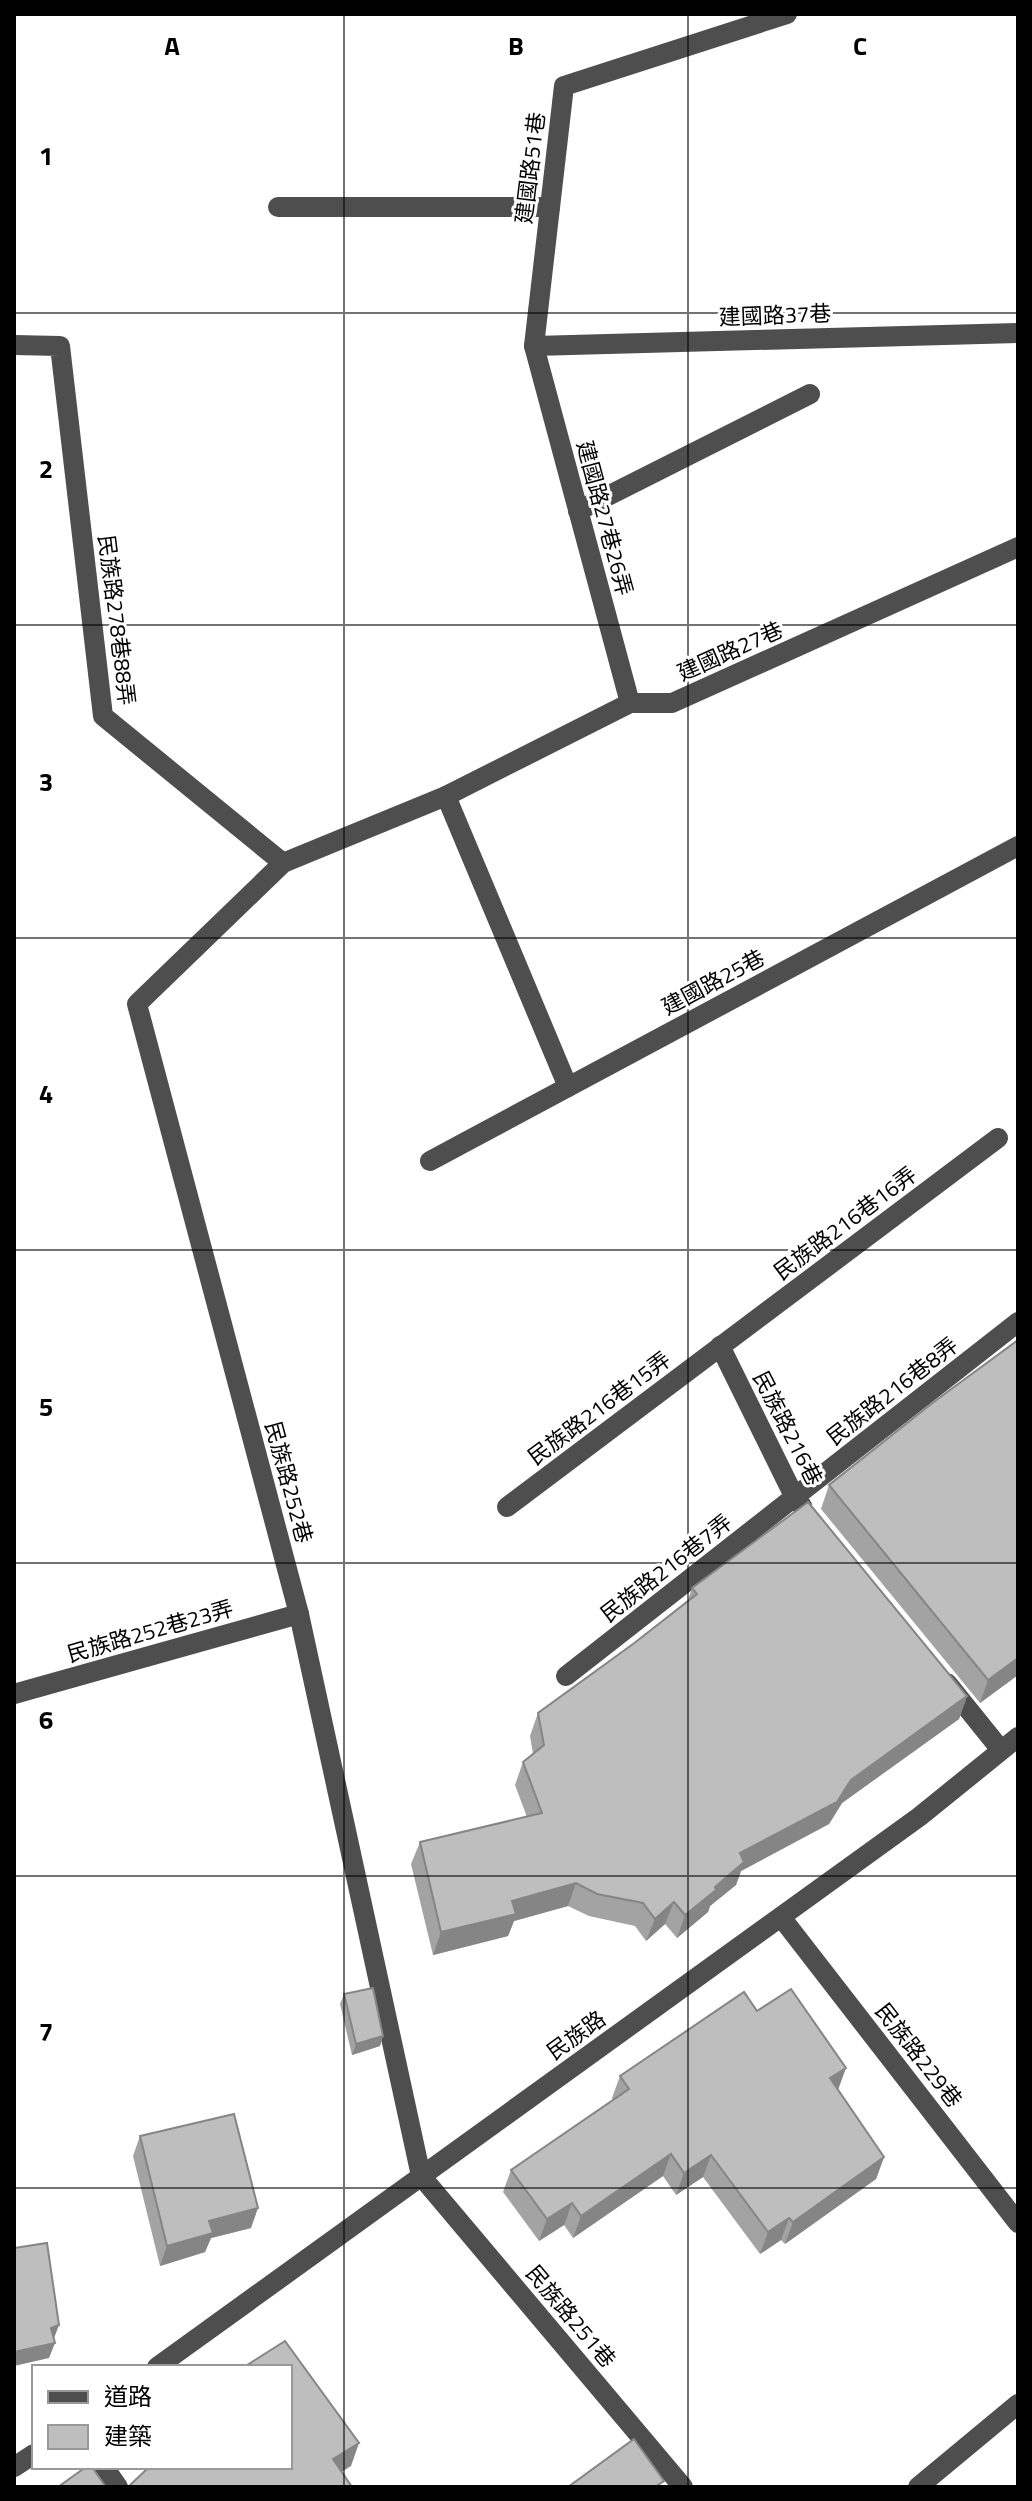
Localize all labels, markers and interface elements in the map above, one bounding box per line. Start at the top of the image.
text: A [164,26,180,65]
text: B [508,26,524,65]
text: C [853,26,867,65]
street label: 建國路51巷 [506,110,554,226]
text: 1 [39,136,53,175]
street label: 建國路37巷 [718,296,832,334]
street label: 建國路27巷26弄 [568,437,642,599]
text: 2 [39,449,53,488]
street label: 民族路278巷88弄 [90,533,144,707]
street label: 建國路27巷 [672,613,788,689]
text: 3 [39,762,53,801]
street label: 建國路25巷 [655,941,771,1023]
text: 4 [39,1074,53,1113]
street label: 民族路216巷16弄 [766,1158,924,1288]
street label: 民族路216巷8弄 [819,1329,965,1453]
street label: 民族路216巷15弄 [520,1343,678,1473]
street label: 民族路216巷 [744,1365,832,1491]
text: 5 [39,1387,53,1426]
street label: 民族路252巷 [256,1417,322,1547]
street label: 民族路216巷7弄 [593,1506,739,1630]
street label: 民族路252巷23弄 [63,1591,237,1671]
text: 6 [39,1700,53,1739]
street label: 民族路229巷 [867,1995,971,2115]
street label: 民族路 [539,2002,613,2068]
text: 7 [39,2012,53,2051]
street label: 民族路251巷 [518,2257,624,2375]
legend [32,2365,292,2469]
text: 道路 [104,2378,152,2414]
text: 建築 [104,2418,152,2454]

